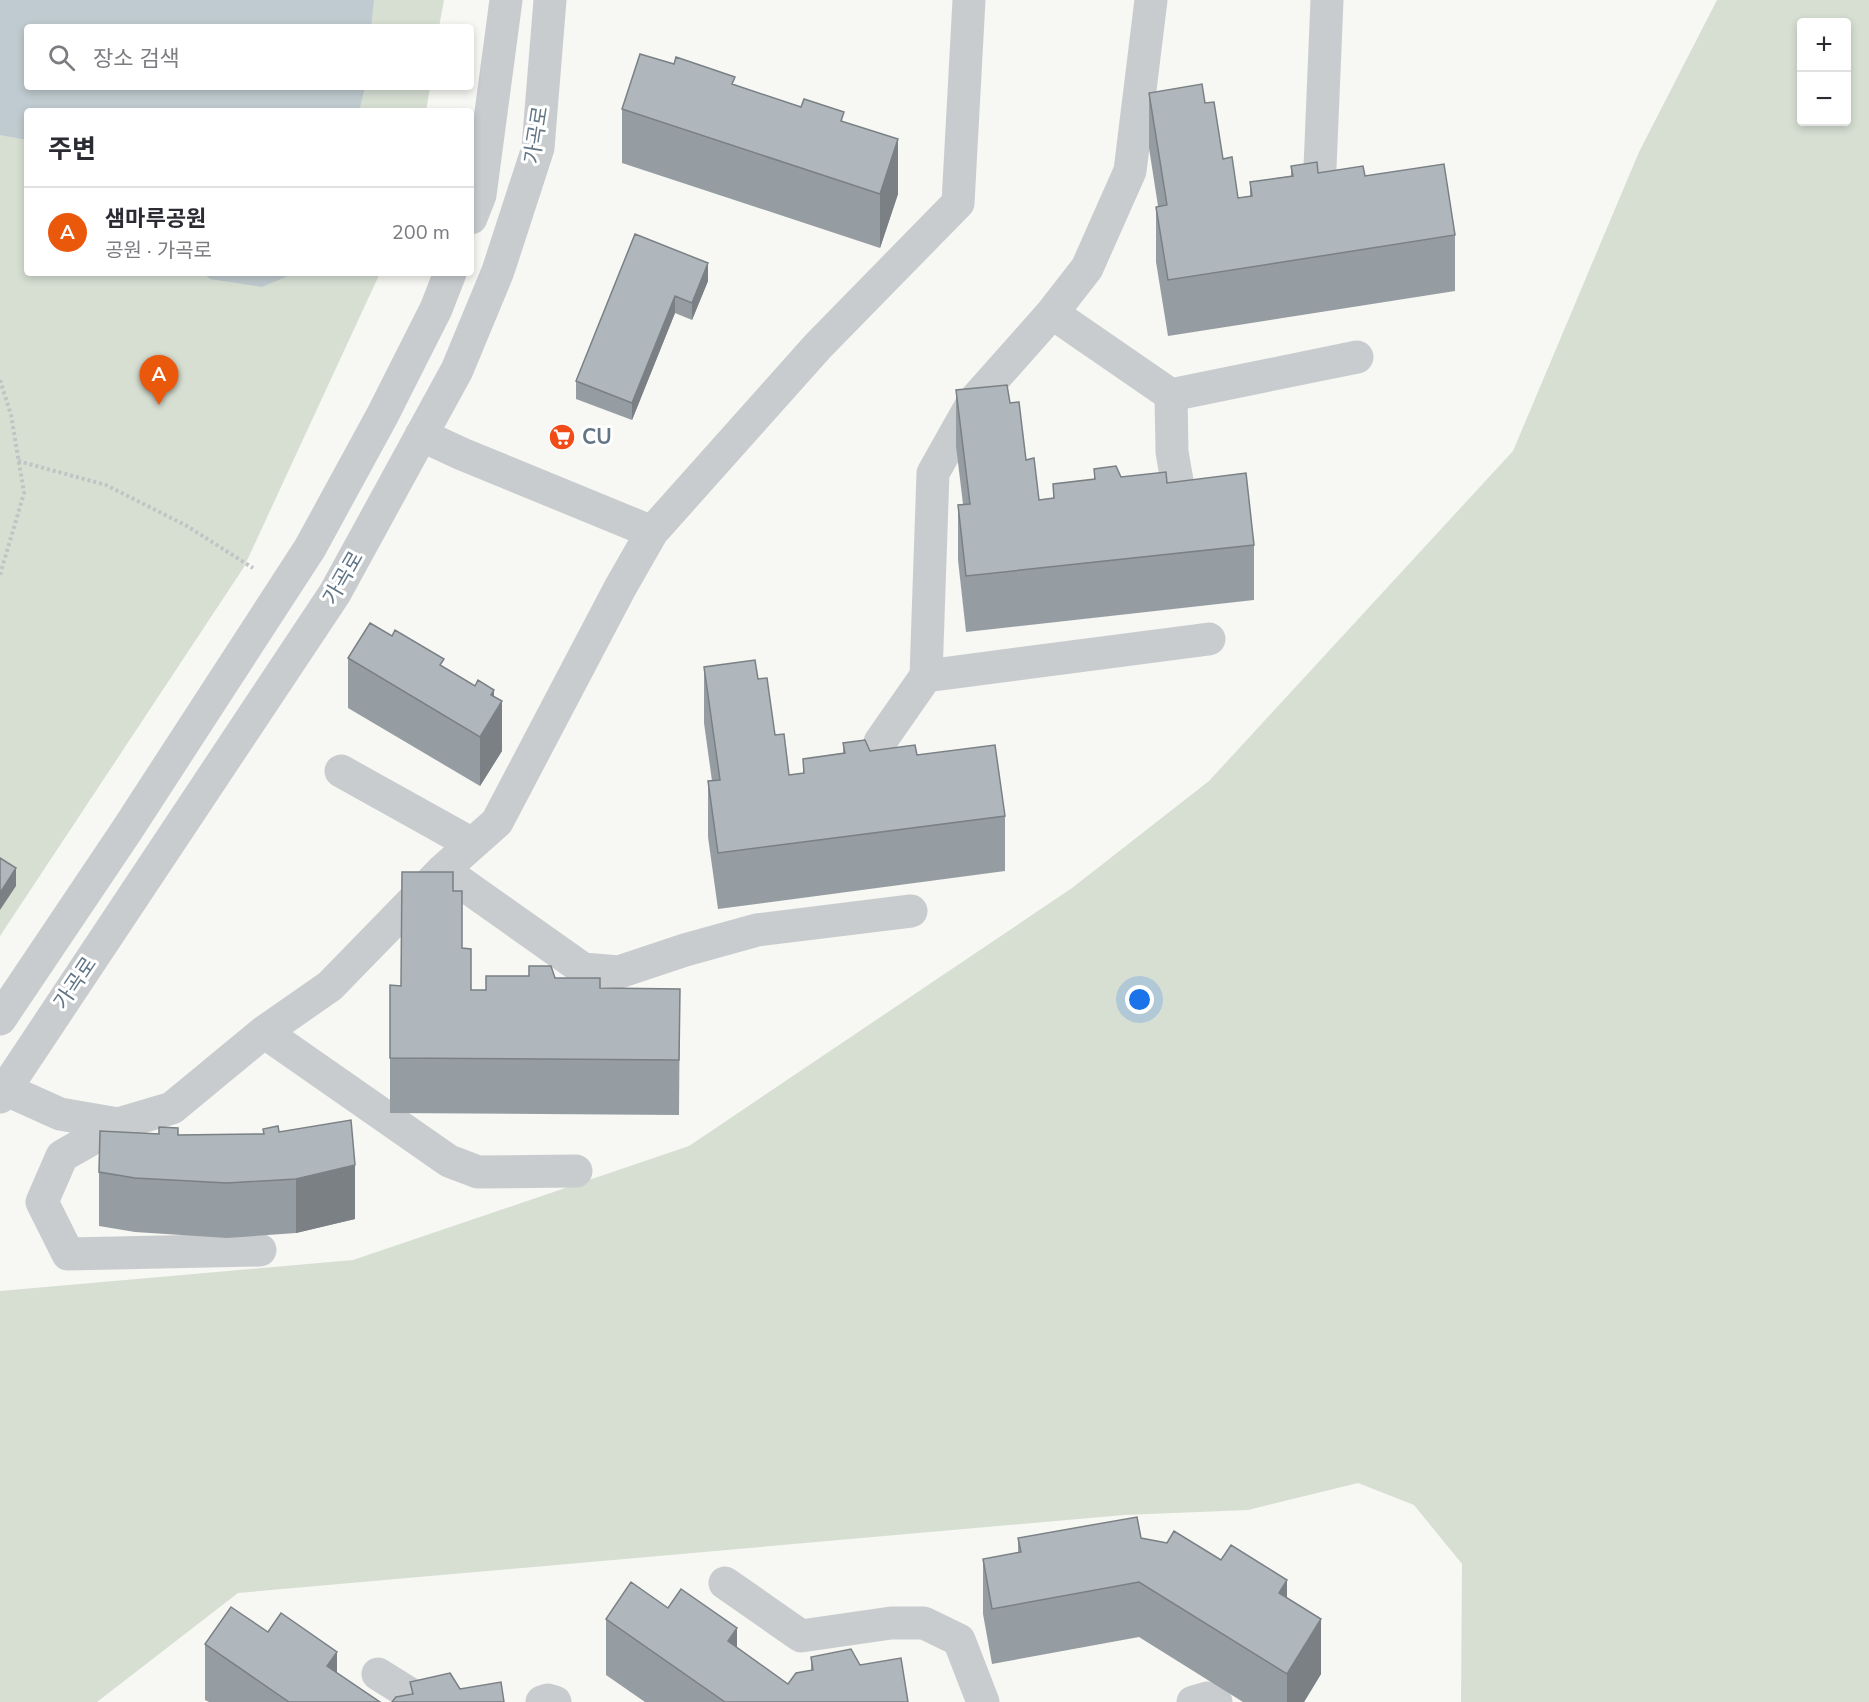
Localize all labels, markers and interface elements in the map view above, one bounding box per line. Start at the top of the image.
map controls [1797,18,1851,126]
button: + [1797,18,1851,72]
search box [24,24,474,90]
icon: search [45,41,78,74]
text: 장소 검색 [93,44,180,74]
button: − [1797,72,1851,126]
street label: 가곡로 [518,104,554,166]
text: 주변 [48,132,96,167]
text: 샘마루공원 [105,204,206,234]
text: A [60,219,75,246]
text: 200 m [392,219,450,246]
text: 공원 · 가곡로 [105,237,212,264]
pin: A [140,356,178,405]
supermarket icon: CU [547,422,577,452]
place label: CU [582,423,612,451]
street label: 가곡로 [316,546,370,610]
street label: 가곡로 [47,951,103,1015]
your location [1125,985,1154,1014]

